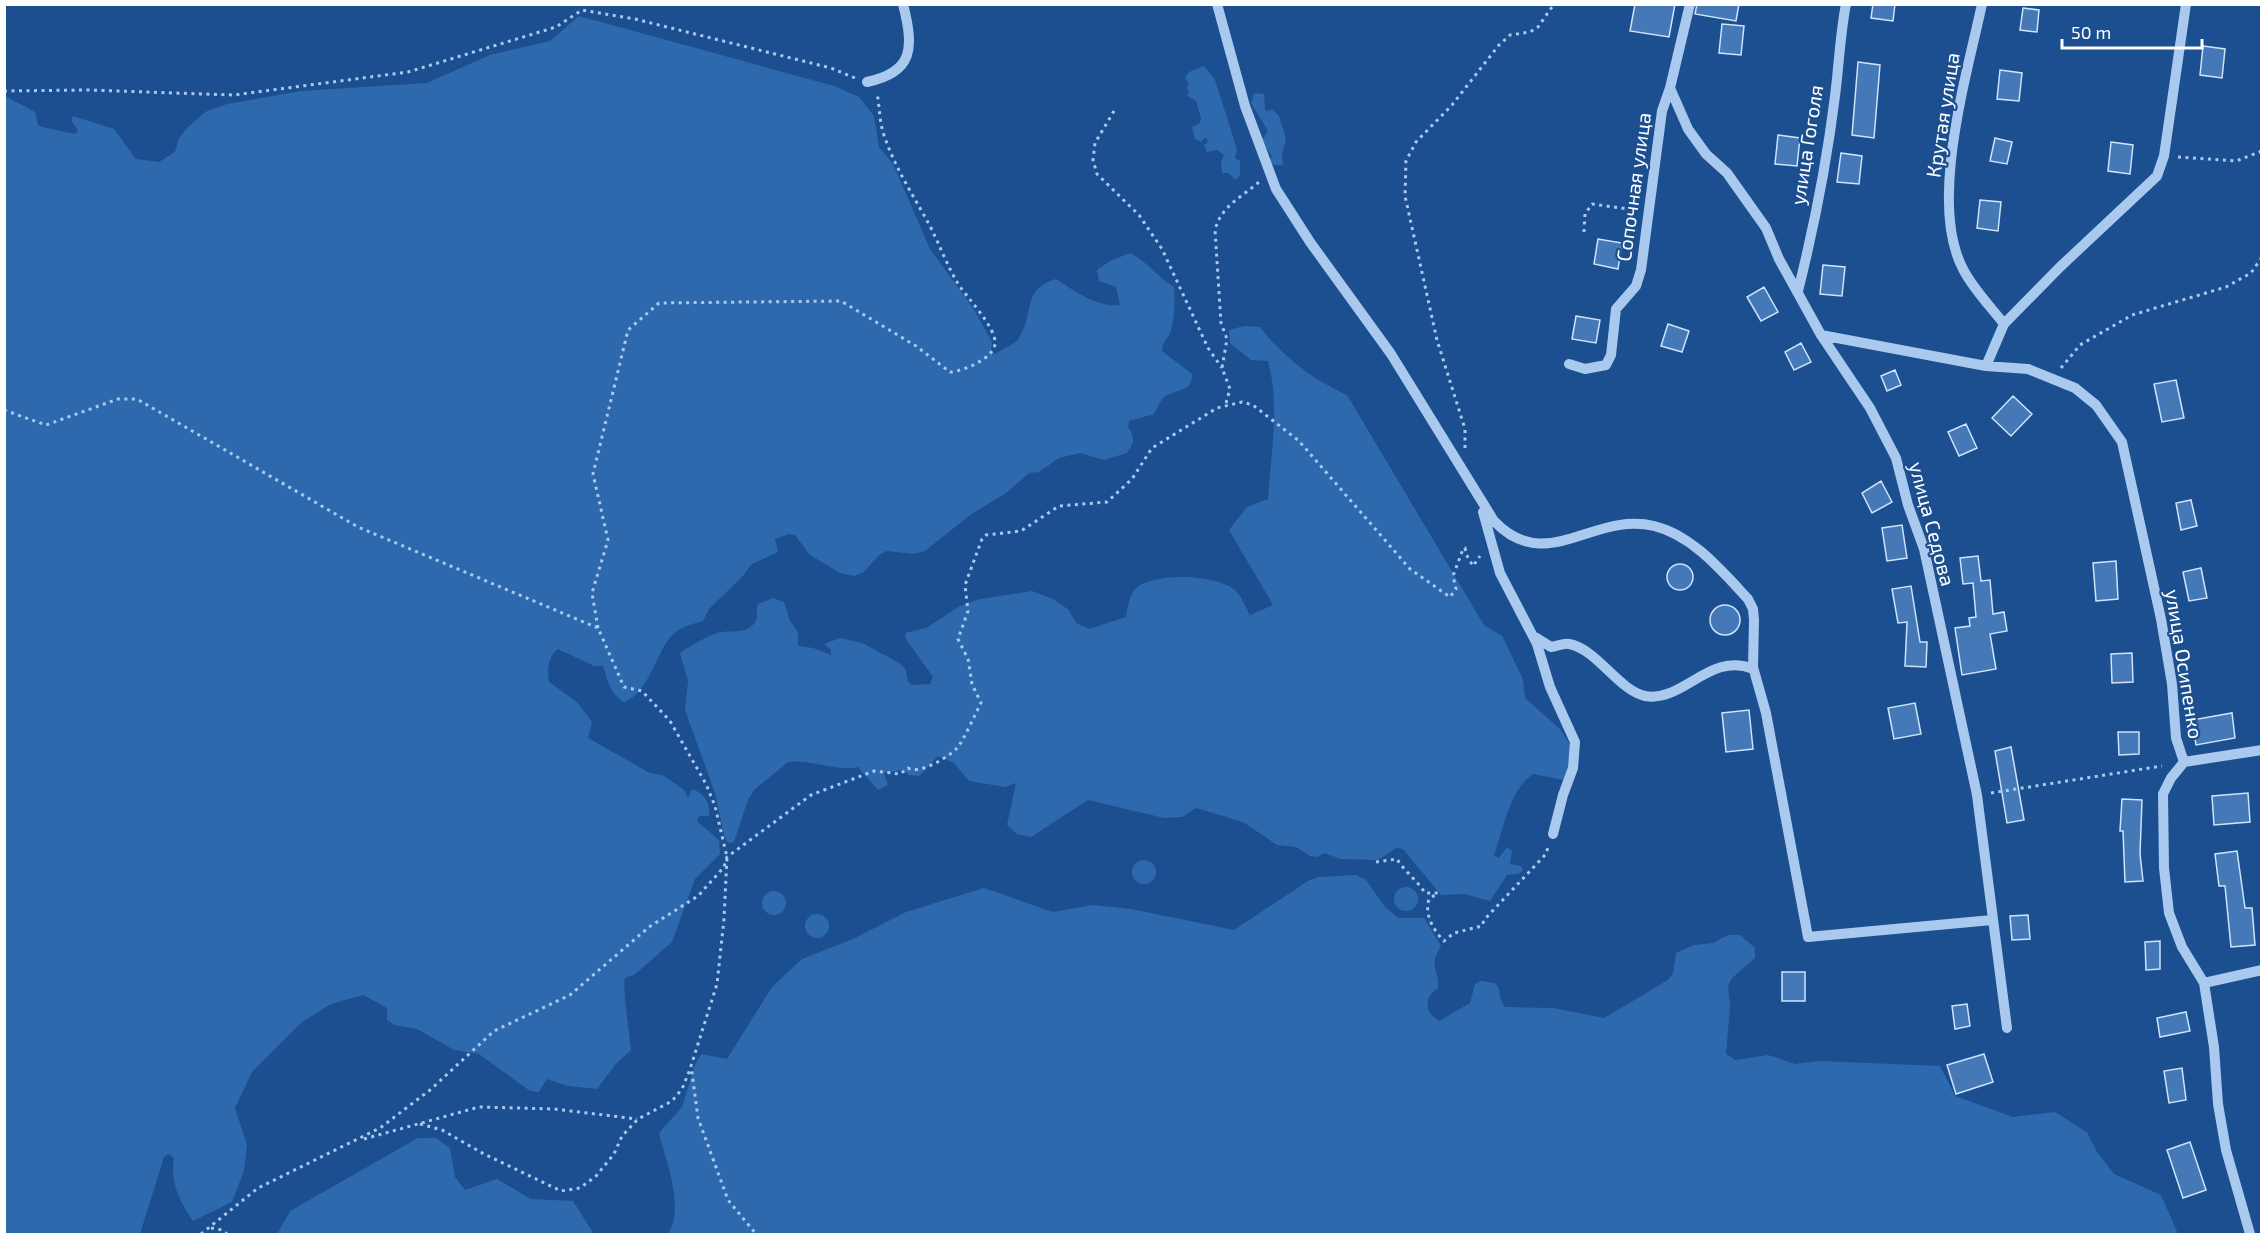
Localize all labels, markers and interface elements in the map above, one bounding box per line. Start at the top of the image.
scale bar [2062,12,2202,50]
text: 50 m [2071,21,2111,43]
street label: Крутая улица [1920,51,1965,179]
street label: улица Гоголя [1785,83,1828,207]
street label: Сопочная улица [1611,111,1656,263]
street label: улица Седова [1904,459,1961,589]
street label: улица Осипенко [2160,587,2209,741]

